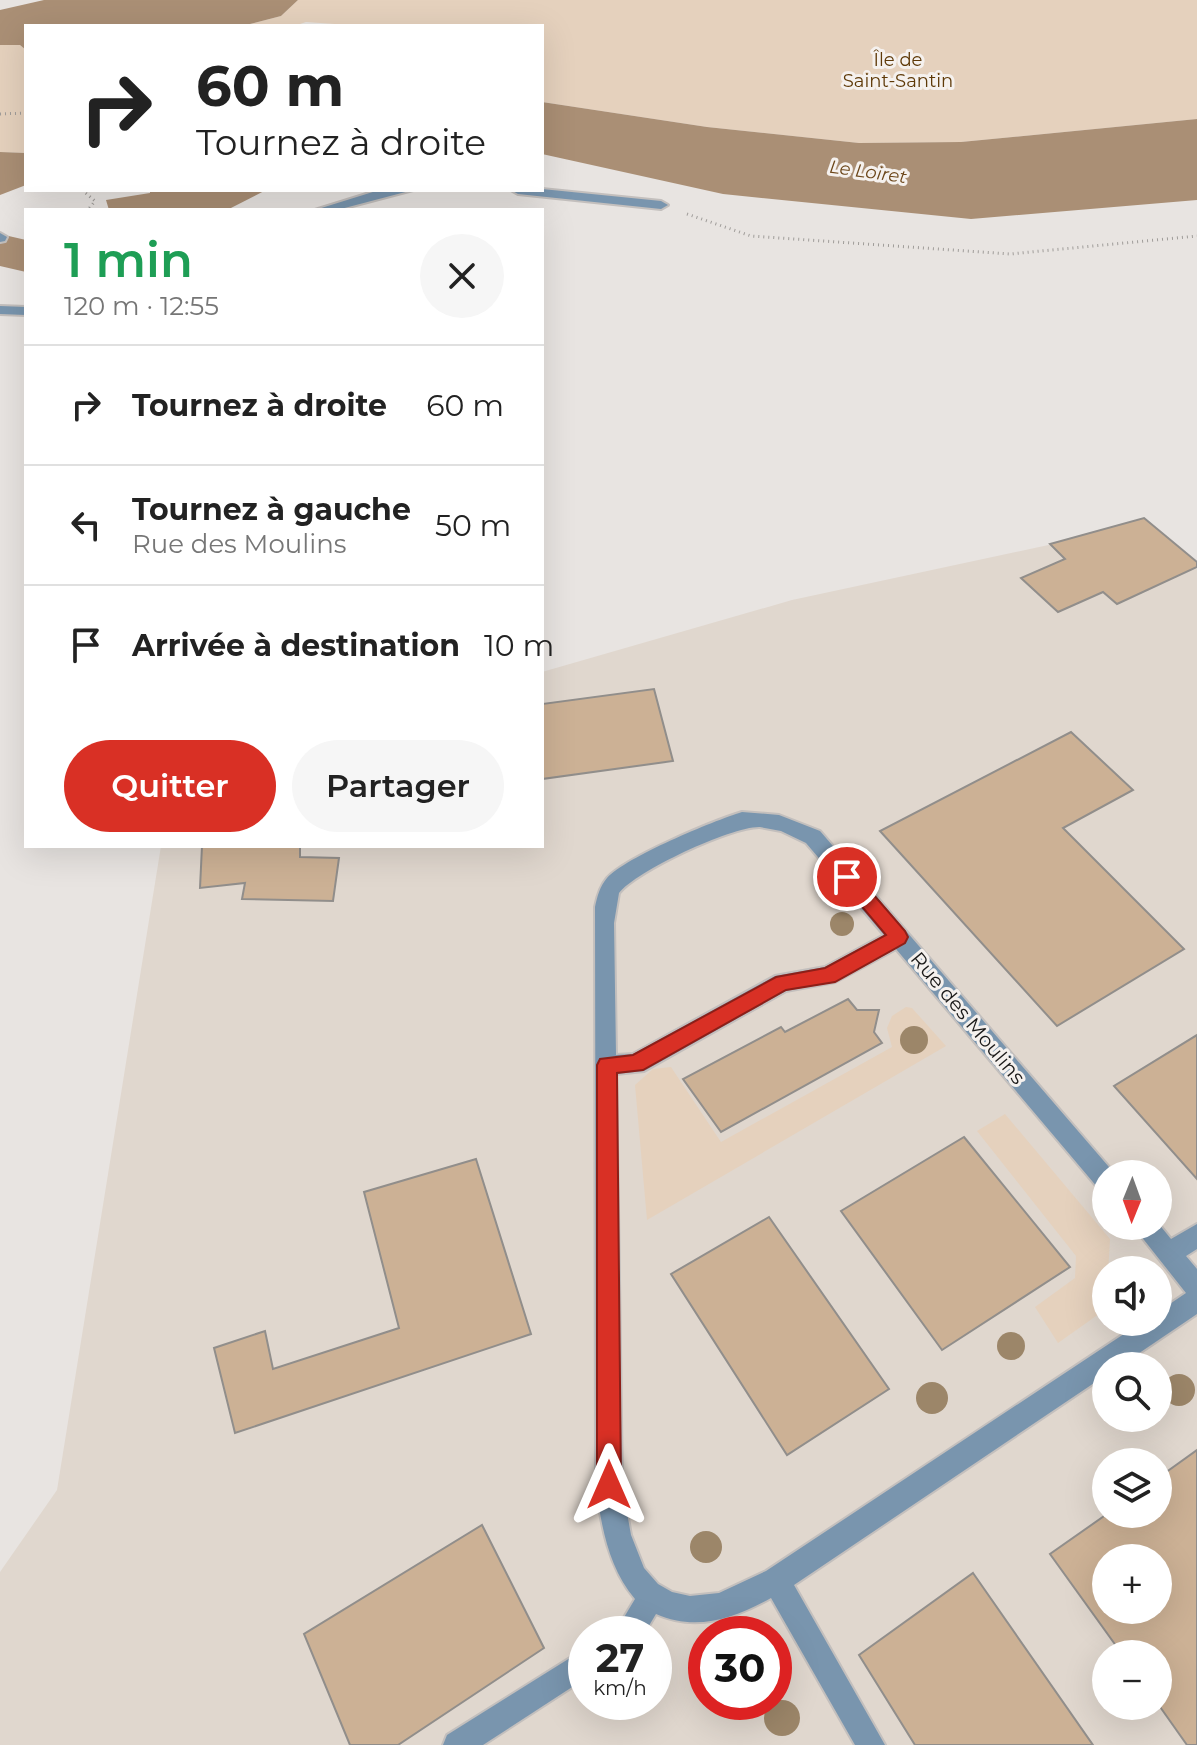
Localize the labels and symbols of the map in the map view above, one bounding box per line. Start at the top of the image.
park label: Île de Saint-Santin [843,49,953,92]
water label: Le Loiret [828,156,909,188]
pin [813,843,881,911]
street label: Rue des Moulins [906,947,1030,1089]
north arrow [1092,1160,1172,1240]
position arrow [567,1443,651,1527]
speed limit sign: 30 [688,1616,792,1720]

